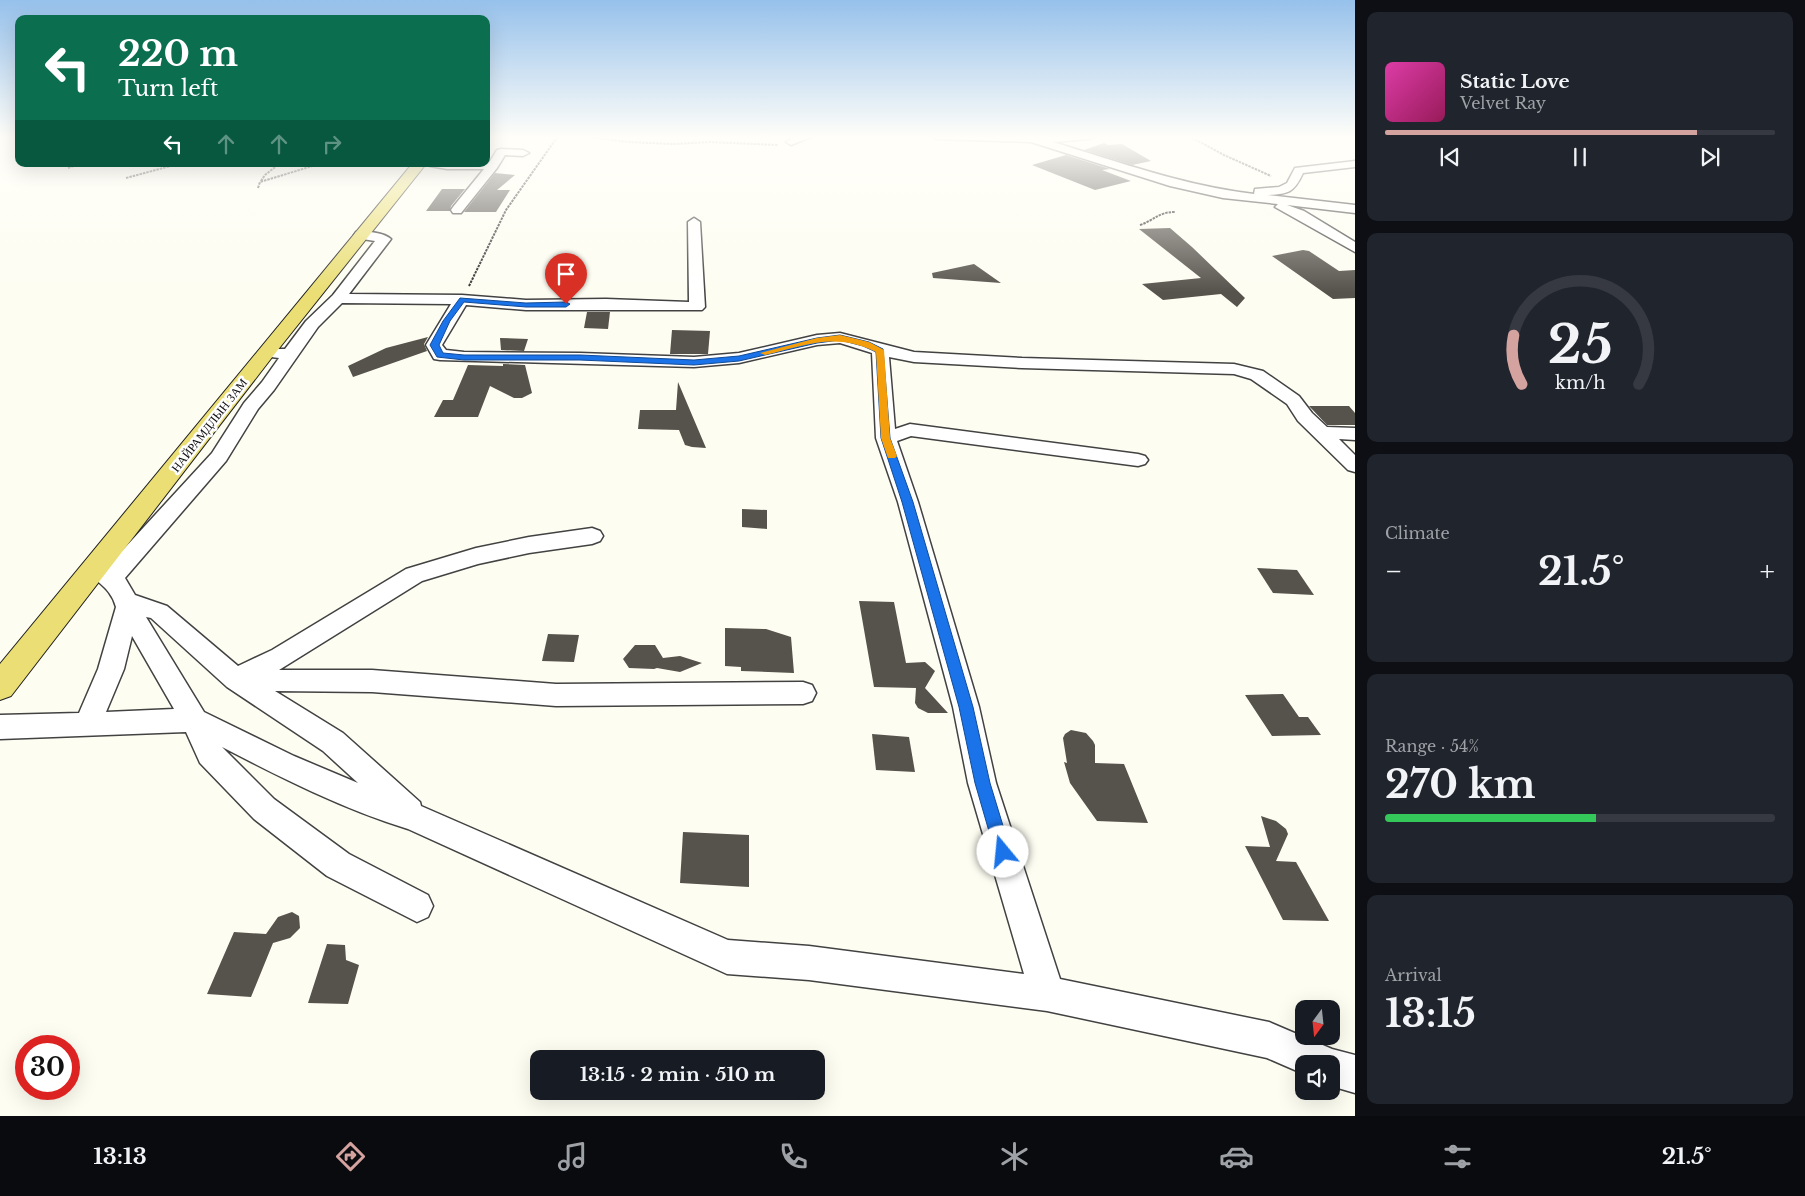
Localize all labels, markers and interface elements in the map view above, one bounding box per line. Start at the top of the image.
text: 220 m [118,32,238,75]
icon: left [35,35,100,100]
text: Static Love [1460,70,1570,93]
text: Turn left [118,75,218,102]
text: Velvet Ray [1460,93,1546,113]
icon: left [159,130,187,158]
icon: ahead [212,130,240,158]
icon: ahead [265,130,293,158]
icon: right [318,130,346,158]
icon: previous [1436,143,1464,171]
icon: pause [1566,143,1594,171]
icon: next [1696,143,1724,171]
pin [545,253,587,304]
icon: arrive [552,260,580,288]
text: 25 [1548,313,1612,377]
text: km/h [1555,372,1605,394]
street label: НАЙРАМДЛЫН ЗАМ [168,375,250,475]
text: Climate [1385,523,1450,543]
text: 21.5° [1538,548,1624,595]
text: − [1385,554,1403,589]
text: + [1760,554,1775,589]
text: Range · 54% [1385,736,1479,756]
text: 270 km [1385,761,1535,808]
position arrow [976,825,1028,877]
text: Arrival [1385,965,1442,985]
text: 13:15 [1385,990,1476,1037]
north arrow [1295,1000,1340,1045]
map controls [1295,1000,1340,1100]
speed limit sign: 30 [15,1035,80,1100]
button: sound [1295,1055,1340,1100]
text: 13:15 · 2 min · 510 m [580,1063,775,1086]
icon: directions [333,1139,368,1174]
icon: music [555,1139,590,1174]
icon: phone [776,1139,811,1174]
icon: climate [997,1139,1032,1174]
icon: car [1219,1139,1254,1174]
icon: filters [1440,1139,1475,1174]
text: 13:13 [93,1143,147,1170]
text: 21.5° [1662,1143,1712,1170]

